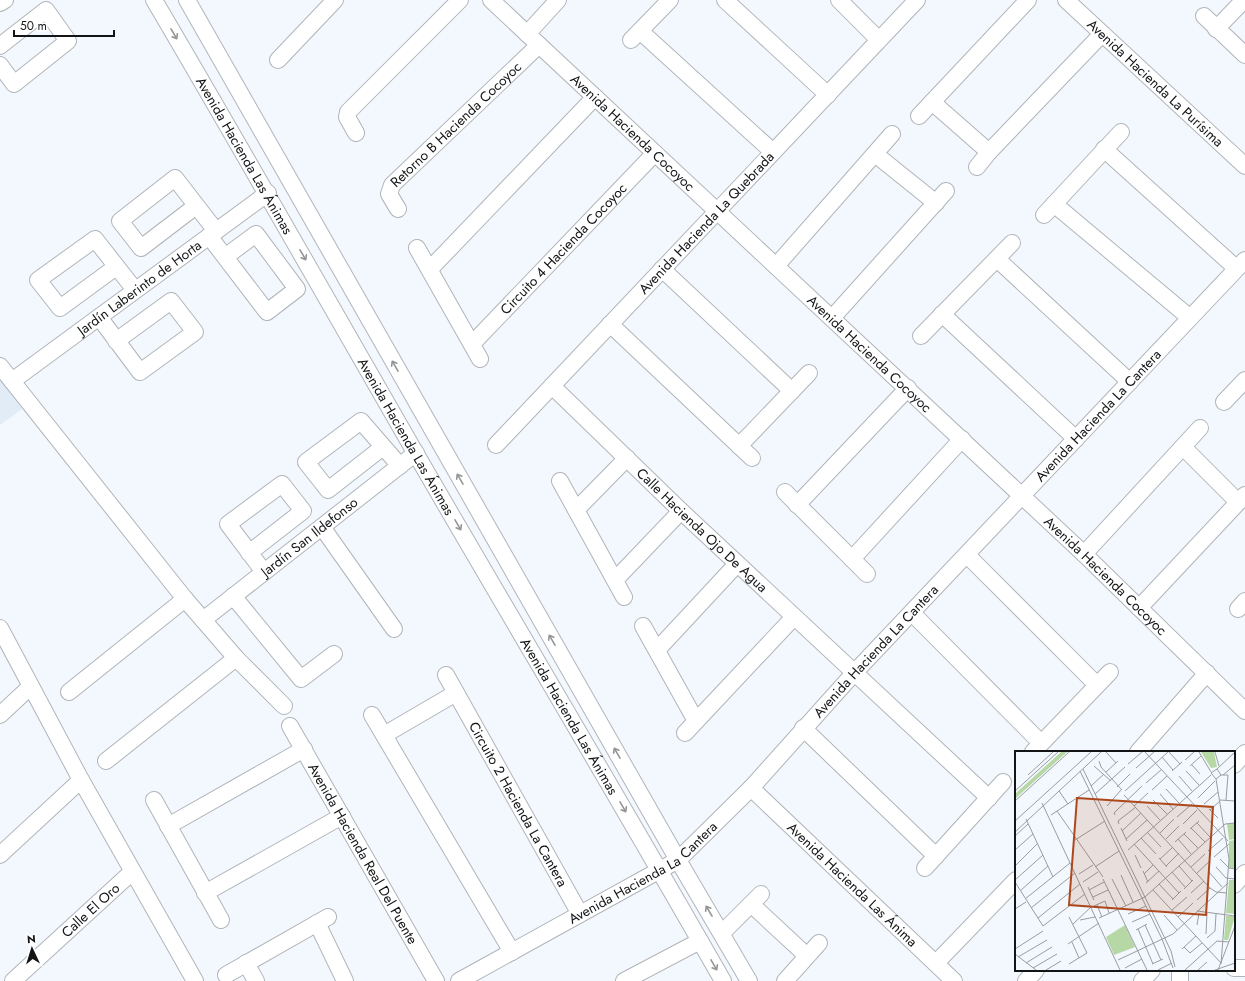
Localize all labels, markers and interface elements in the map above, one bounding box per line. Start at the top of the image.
scale bar [14,12,114,38]
street label: Avenida Hacienda La Purísima [1083,15,1228,151]
text: 50 m [20,17,47,35]
one-way arrow [171,28,179,40]
street label: Retorno B Hacienda Cocoyoc [386,57,526,192]
street label: Avenida Hacienda Cocoyoc [566,69,699,196]
street label: Avenida Hacienda Las Ánimas [191,73,298,238]
street label: Avenida Hacienda La Quebrada [634,147,779,298]
street label: Circuito 4 Hacienda Cocoyoc [495,178,631,319]
street label: Jardín Laberinto de Horta [72,235,205,341]
one-way arrow [299,249,307,261]
street label: Avenida Hacienda Cocoyoc [803,290,936,417]
street label: Avenida Hacienda La Cantera [1030,345,1166,486]
street label: Avenida Hacienda Las Ánimas [353,354,460,519]
one-way arrow [391,360,399,372]
street label: Calle Hacienda Ojo De Agua [632,463,772,597]
one-way arrow [455,473,463,485]
street label: Jardín San Ildefonso [255,492,362,582]
street label: Avenida Hacienda Cocoyoc [1040,512,1171,640]
one-way arrow [455,519,463,531]
street label: Avenida Hacienda La Cantera [809,580,943,722]
street label: Avenida Hacienda Las Ánimas [516,634,623,799]
one-way arrow [548,634,556,646]
street label: Circuito 2 Hacienda La Cantera [464,718,573,890]
one-way arrow [612,747,620,759]
inset map [1015,751,1235,971]
street label: Avenida Hacienda Real Del Puente [303,759,423,948]
one-way arrow [620,801,628,813]
street label: Avenida Hacienda La Cantera [565,817,722,929]
street label: Avenida Hacienda Las Ánima [783,818,922,951]
street label: Calle El Oro [57,878,124,942]
one-way arrow [704,905,712,917]
north arrow [12,929,52,969]
text: N [26,931,36,947]
one-way arrow [710,959,718,971]

